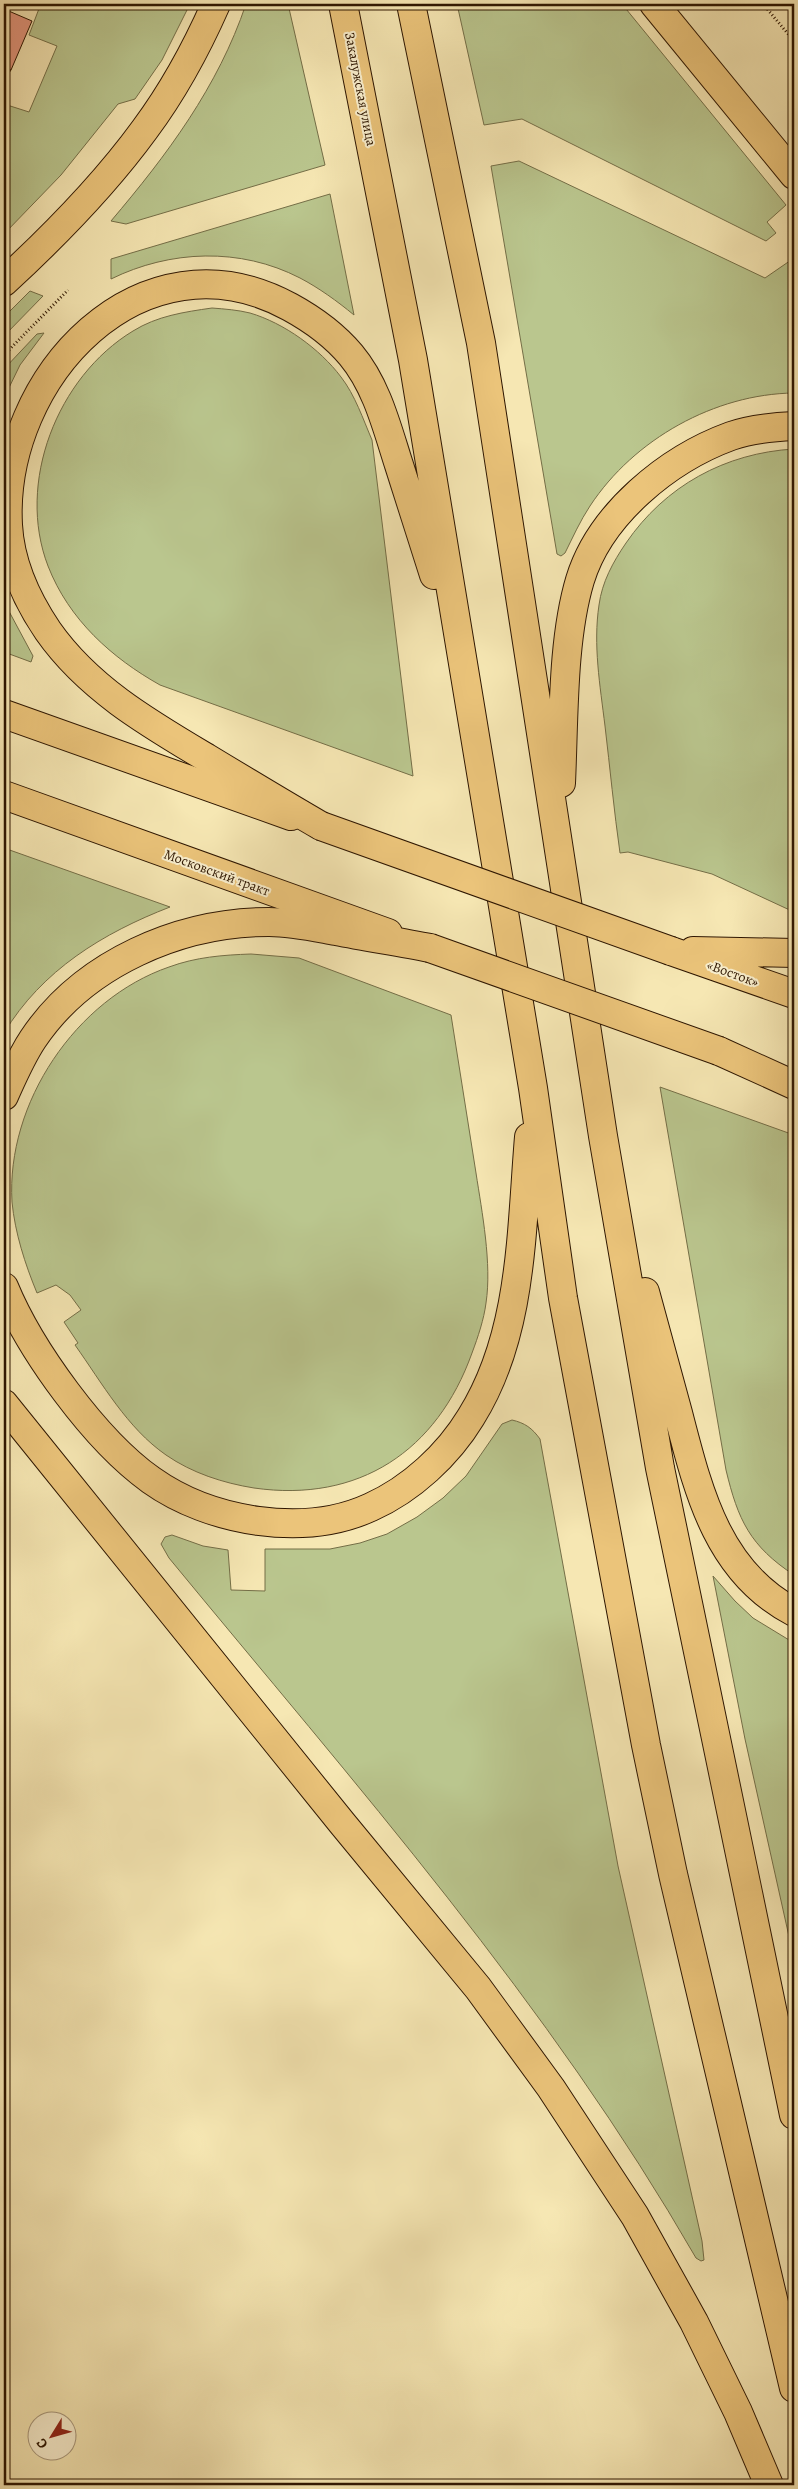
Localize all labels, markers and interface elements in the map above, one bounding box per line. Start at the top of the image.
street label: Закалужская улица [340,31,381,148]
street label: Московский тракт [161,844,272,900]
street label: «Восток» [704,955,761,992]
north arrow [28,2412,78,2462]
text: С [32,2434,52,2453]

